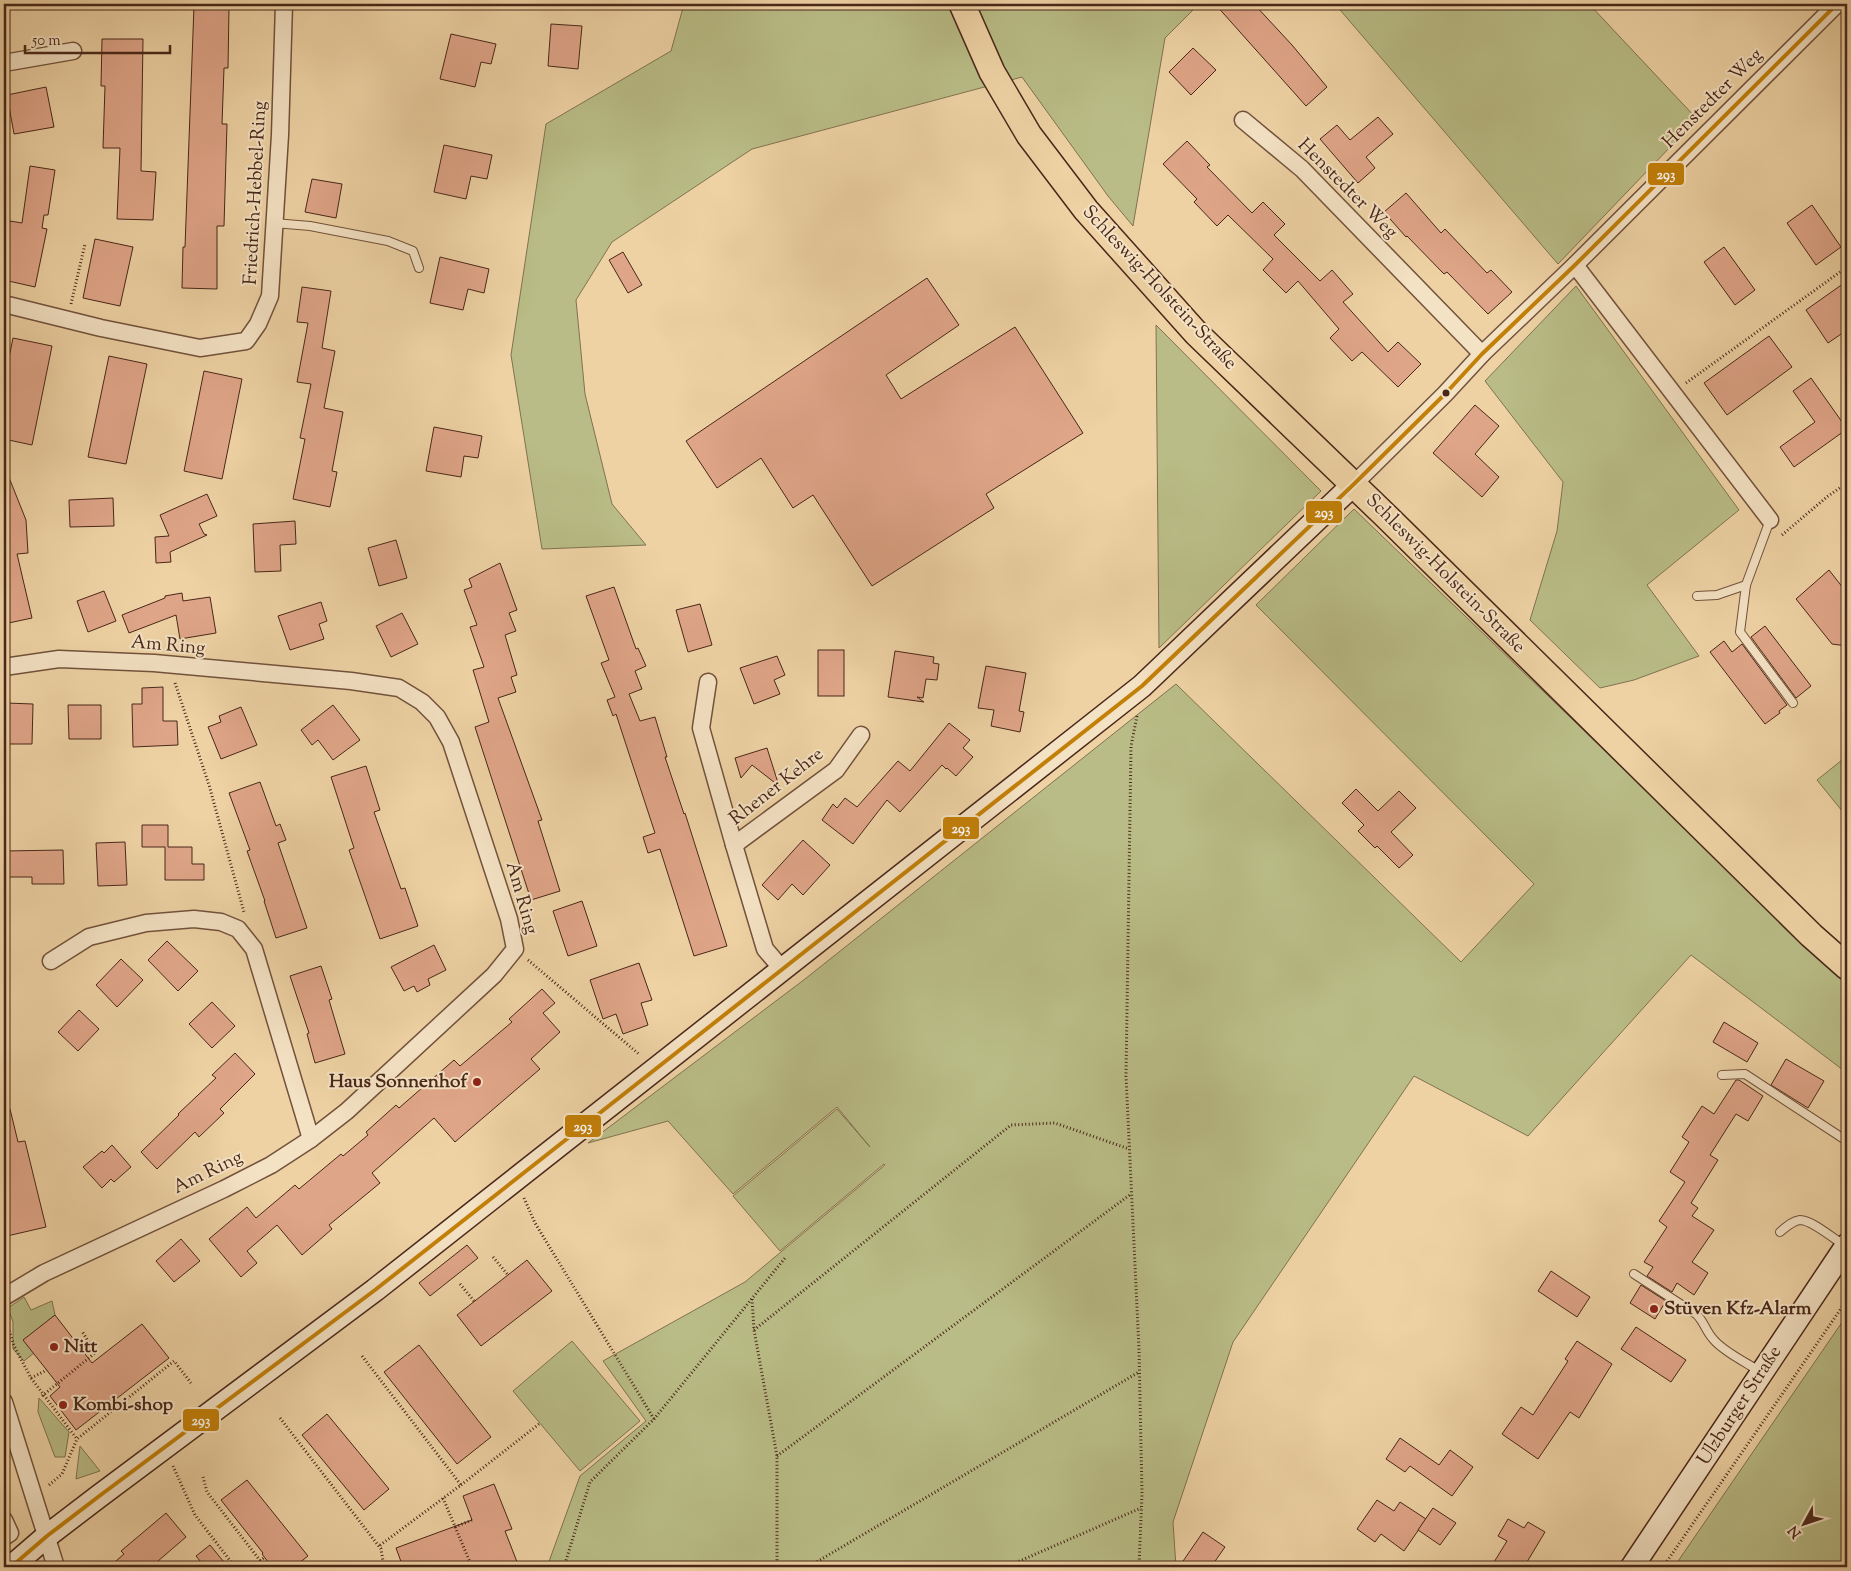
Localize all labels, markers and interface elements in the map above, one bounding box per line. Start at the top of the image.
scale bar [25,22,170,54]
text: 50 m [31,31,61,52]
street label: Henstedter Weg [1657,43,1769,155]
street label: Friedrich-Hebbel-Ring [238,100,274,286]
street label: Henstedter Weg [1291,133,1403,245]
line badge: 293 [1647,162,1685,186]
text: 293 [1656,166,1676,186]
street label: Schleswig-Holstein-Straße [1075,200,1243,376]
unlabelled marker [1441,388,1451,398]
street label: Schleswig-Holstein-Straße [1359,488,1531,660]
line badge: 293 [1305,500,1343,524]
text: 293 [1314,504,1334,524]
street label: Am Ring [130,629,206,663]
street label: Rhener Kehre [724,741,830,832]
line badge: 293 [942,816,980,840]
text: 293 [951,820,971,840]
street label: Am Ring [498,858,544,938]
place label: Haus Sonnenhof [329,1069,468,1096]
marker: Haus Sonnenhof [471,1076,483,1088]
line badge: 293 [564,1114,602,1138]
text: 293 [573,1118,593,1138]
street label: Am Ring [169,1145,247,1201]
place label: Stüven Kfz-Alarm [1664,1296,1812,1323]
marker: Stüven Kfz-Alarm [1648,1303,1660,1315]
place label: Nitt [64,1334,98,1361]
marker: Nitt [48,1341,60,1353]
street label: Ulzburger Straße [1691,1341,1789,1471]
place label: Kombi-shop [73,1392,174,1419]
marker: Kombi-shop [57,1399,69,1411]
line badge: 293 [182,1408,220,1432]
text: 293 [191,1412,211,1432]
north arrow [1778,1498,1828,1548]
text: N [1784,1520,1807,1542]

